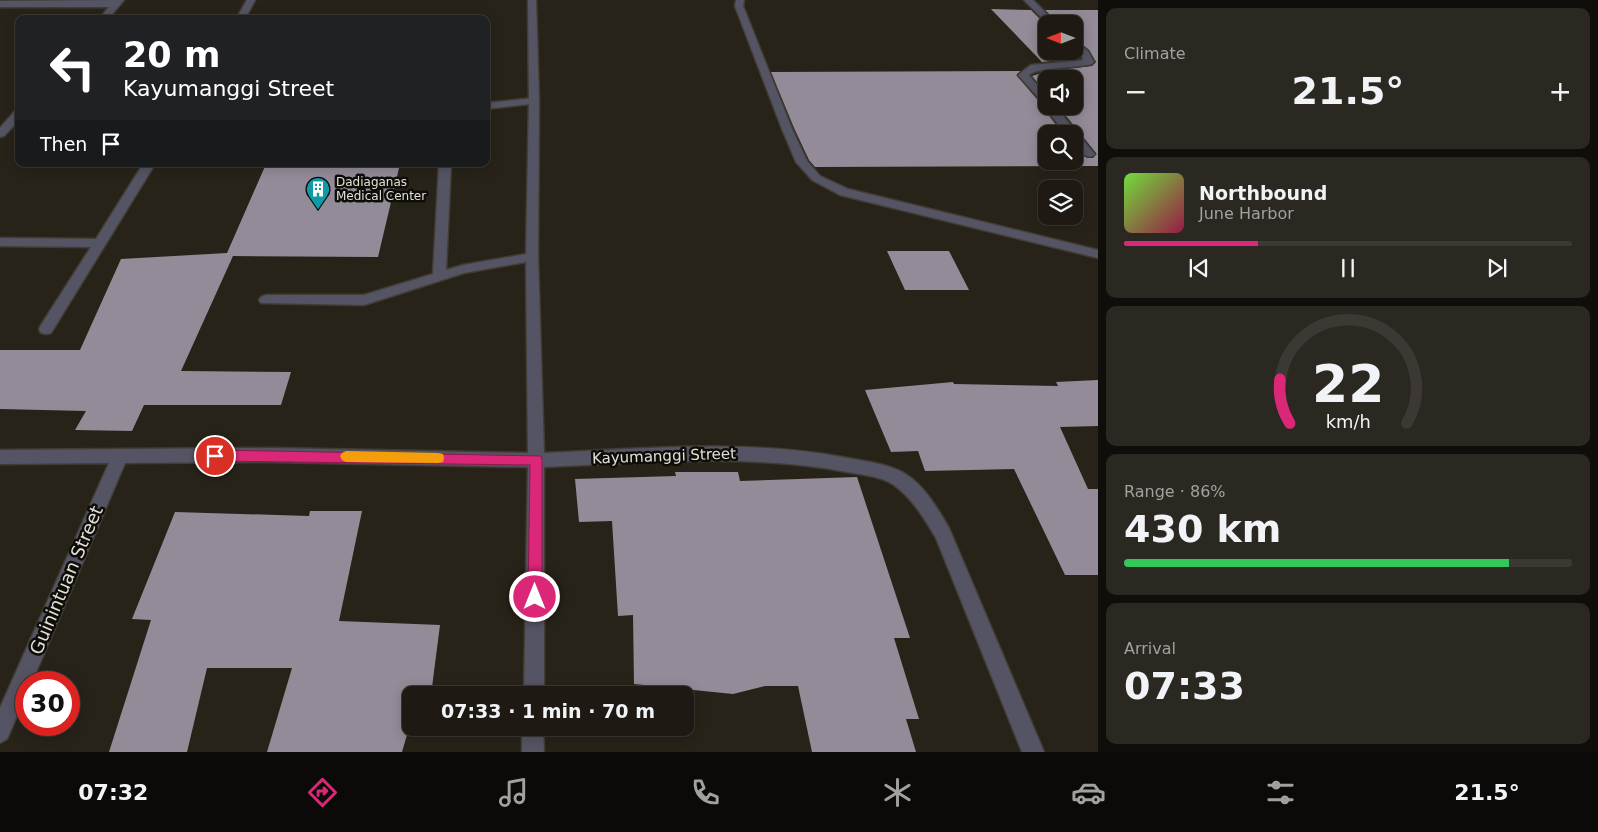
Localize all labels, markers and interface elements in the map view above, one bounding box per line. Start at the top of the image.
north arrow [1038,15,1082,60]
map controls [1038,15,1083,225]
icon: left [40,35,105,100]
text: 20 m [123,35,220,75]
text: Climate [1124,44,1186,63]
text: 21.5° [1292,69,1404,113]
button: sound [1038,70,1083,115]
text: − [1124,75,1147,108]
text: + [1549,75,1572,108]
text: Kayumanggi Street [123,76,334,101]
button: search [1038,125,1083,170]
icon: arrive [97,130,125,158]
text: Then [40,133,87,155]
place label: Dadiaganas Medical Center [336,175,426,203]
building icon: Dadiaganas Medical Center [305,176,331,210]
button: layers [1038,180,1083,225]
text: Northbound [1199,182,1327,204]
text: June Harbor [1199,204,1294,223]
icon: previous [1185,254,1213,282]
icon: pause [1334,254,1362,282]
icon: next [1483,254,1511,282]
text: 22 [1312,354,1384,414]
text: km/h [1325,411,1371,432]
pin [194,435,236,477]
icon: arrive [201,442,229,470]
street label: Kayumanggi Street [592,444,736,468]
text: Range · 86% [1124,482,1226,501]
street label: Guinintuan Street [25,502,107,658]
text: 430 km [1124,507,1281,551]
position arrow [508,570,560,622]
text: Arrival [1124,639,1176,658]
text: 07:33 [1124,664,1245,708]
speed limit sign: 30 [15,671,80,736]
text: 07:33 · 1 min · 70 m [441,700,655,722]
icon: directions [305,775,340,810]
icon: music [496,775,531,810]
icon: phone [688,775,723,810]
icon: climate [880,775,915,810]
icon: car [1071,775,1106,810]
icon: filters [1263,775,1298,810]
text: 07:32 [78,780,148,805]
text: 21.5° [1454,780,1520,805]

